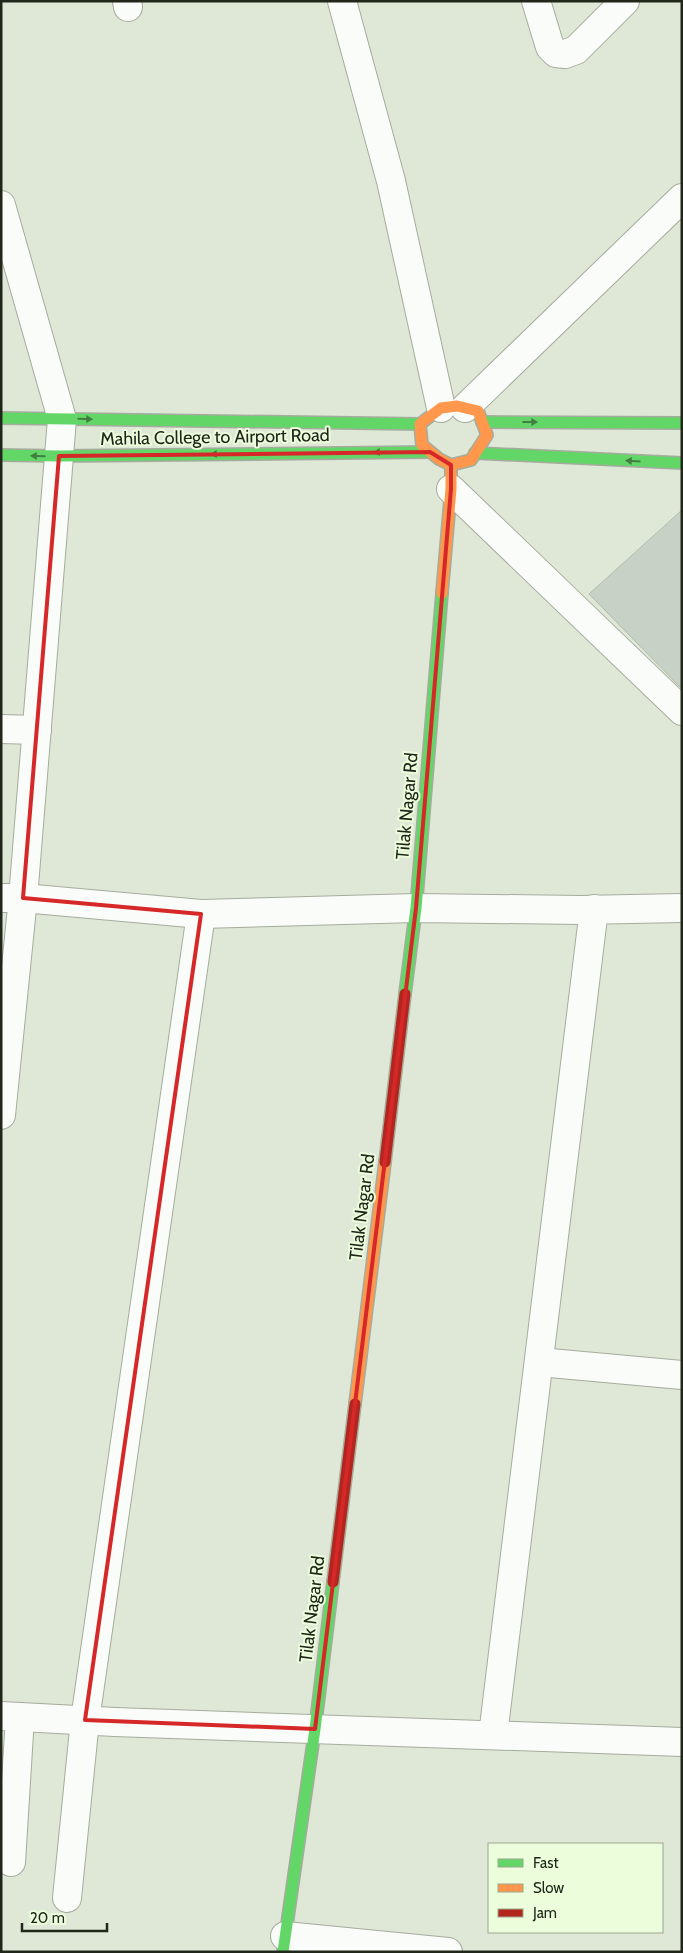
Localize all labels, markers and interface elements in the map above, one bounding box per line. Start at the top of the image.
one-way arrow [77,415,93,423]
one-way arrow [523,418,539,426]
street label: Mahila College to Airport Road [100,424,330,450]
one-way arrow [373,448,389,456]
one-way arrow [210,450,226,458]
one-way arrow [30,452,46,460]
one-way arrow [625,457,641,465]
street label: Tilak Nagar Rd [391,752,423,860]
street label: Tilak Nagar Rd [345,1152,379,1262]
street label: Tilak Nagar Rd [295,1554,329,1664]
legend [488,1843,663,1933]
text: Fast [533,1854,558,1872]
text: Slow [533,1879,564,1897]
scale bar [22,1900,108,1932]
text: Jam [532,1904,557,1922]
text: 20 m [30,1909,65,1927]

